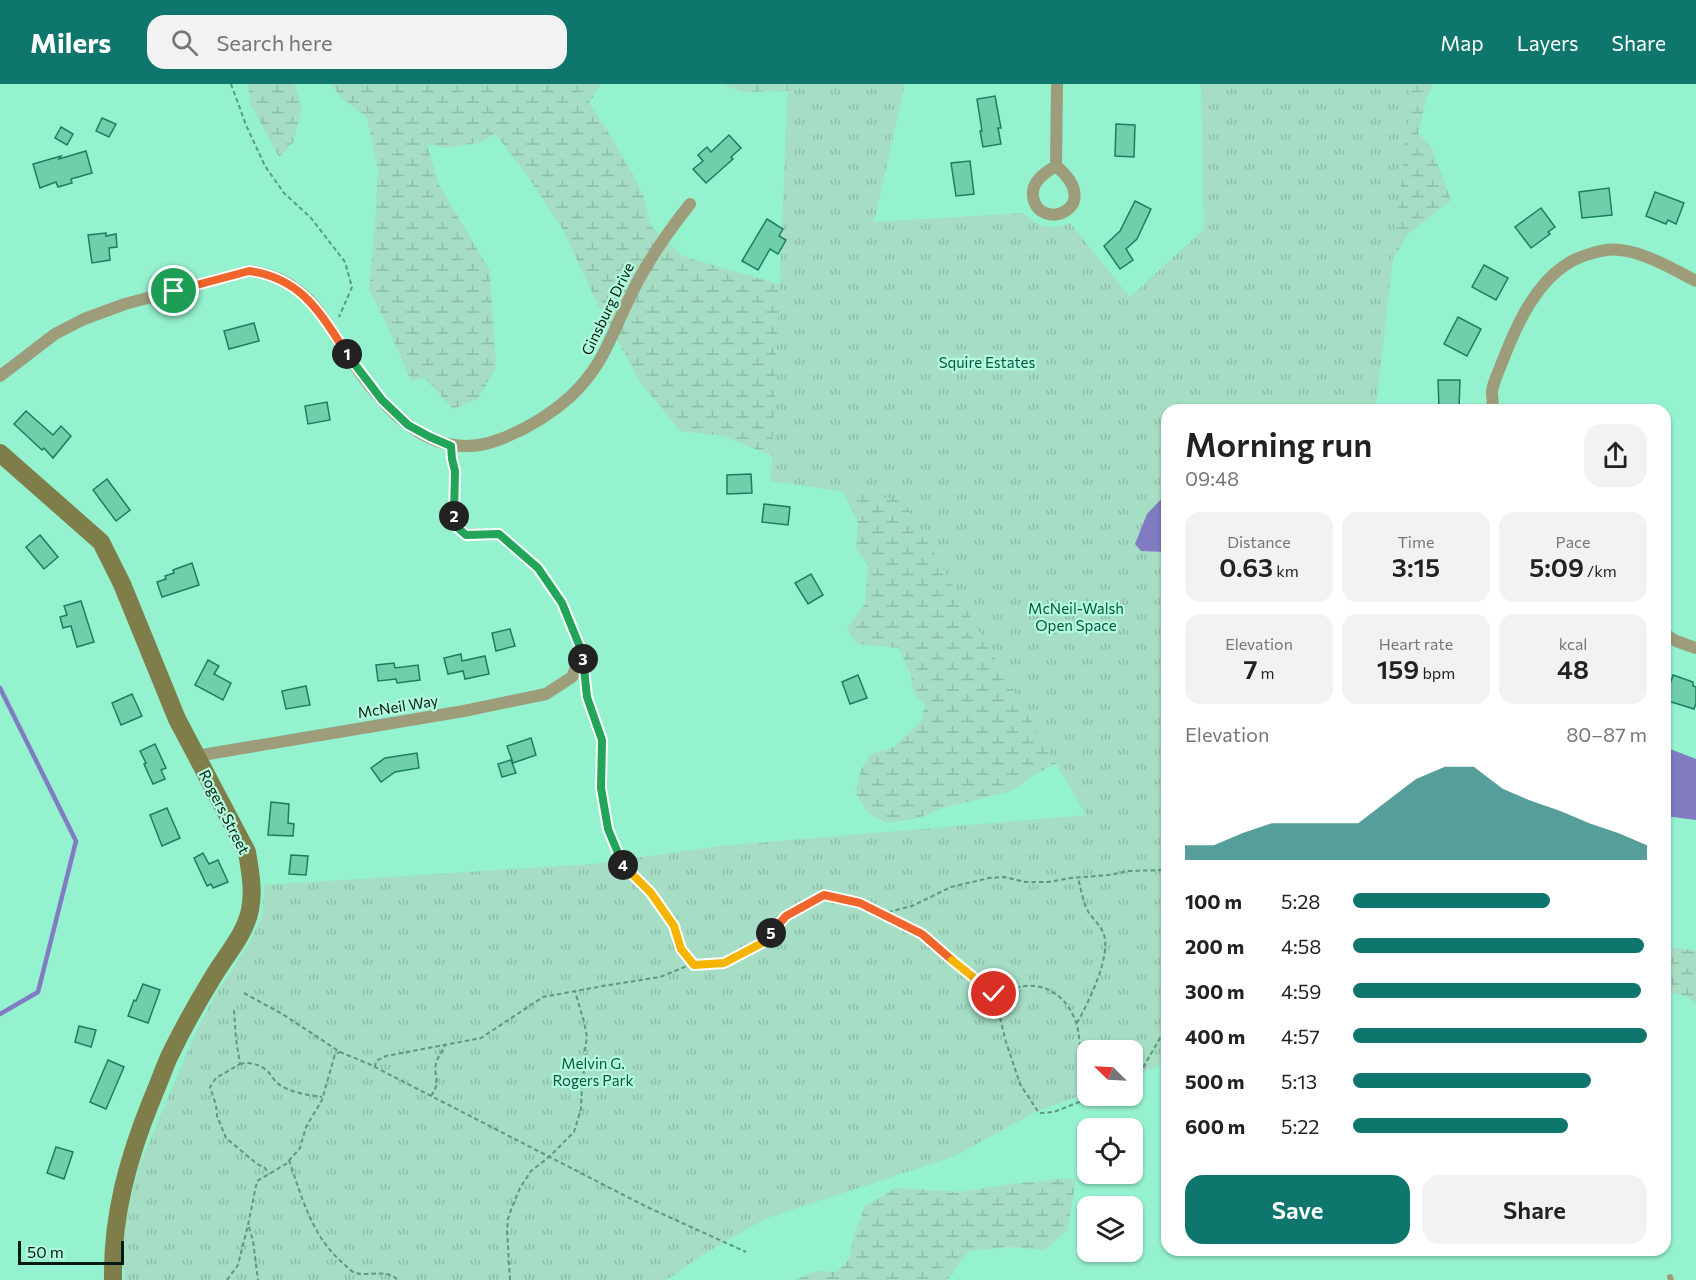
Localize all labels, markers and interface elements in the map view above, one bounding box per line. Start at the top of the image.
search box [147,15,567,69]
text: Milers [30,25,111,59]
icon: search [168,26,201,59]
text: Search here [216,29,333,56]
text: Map [1440,30,1484,55]
text: Layers [1517,30,1579,55]
text: Share [1612,30,1666,55]
street label: Ginsburg Drive [577,259,637,358]
pin [148,265,199,316]
icon: arrive [157,274,190,307]
pin: 1 [332,339,362,369]
text: 1 [343,344,351,363]
park label: Squire Estates [939,353,1036,371]
text: Morning run [1185,423,1372,464]
button: share [1584,424,1647,487]
text: 09:48 [1185,466,1239,490]
pin: 2 [439,501,469,531]
text: 2 [449,506,459,525]
text: Distance [1227,532,1291,551]
text: Time [1398,532,1434,551]
text: Pace [1556,532,1590,551]
text: 0.63 [1219,551,1273,582]
text: 3:15 [1392,551,1440,582]
text: 5:09 [1529,551,1584,582]
text: km [1273,561,1299,580]
text: /km [1584,561,1617,580]
park label: McNeil-Walsh Open Space [1028,599,1124,634]
text: Elevation [1225,634,1293,653]
text: Heart rate [1379,634,1453,653]
text: kcal [1559,634,1587,653]
pin: 3 [568,644,598,674]
text: 3 [578,649,588,668]
text: 7 [1243,653,1258,684]
text: 159 [1377,653,1419,684]
text: 48 [1557,653,1589,684]
text: m [1258,663,1275,682]
text: bpm [1419,663,1455,682]
street label: McNeil Way [356,691,440,721]
text: Elevation [1185,722,1270,746]
text: 80–87 m [1566,722,1647,746]
street label: Rogers Street [196,766,254,857]
pin: 4 [608,850,638,880]
text: 4 [618,855,628,874]
text: 100 m [1185,889,1242,913]
text: 5:28 [1281,889,1320,913]
pin: 5 [756,918,786,948]
text: 5 [766,923,776,942]
text: 200 m [1185,934,1244,958]
text: 4:58 [1281,934,1321,958]
pin [968,968,1019,1019]
icon: check [977,977,1010,1010]
text: 300 m [1185,979,1245,1003]
text: 4:59 [1281,979,1321,1003]
text: 400 m [1185,1024,1245,1048]
text: 4:57 [1281,1024,1320,1048]
north arrow [1077,1040,1143,1106]
map controls [1077,1040,1143,1262]
park label: Melvin G. Rogers Park [552,1054,634,1089]
text: 500 m [1185,1069,1245,1093]
text: 5:13 [1281,1069,1317,1093]
text: 600 m [1185,1114,1245,1138]
text: 5:22 [1281,1114,1319,1138]
button: locate [1077,1118,1143,1184]
button: Save [1185,1175,1410,1244]
button: Share [1422,1175,1647,1244]
button: layers [1077,1196,1143,1262]
scale bar [18,1238,124,1266]
text: 50 m [27,1242,64,1261]

